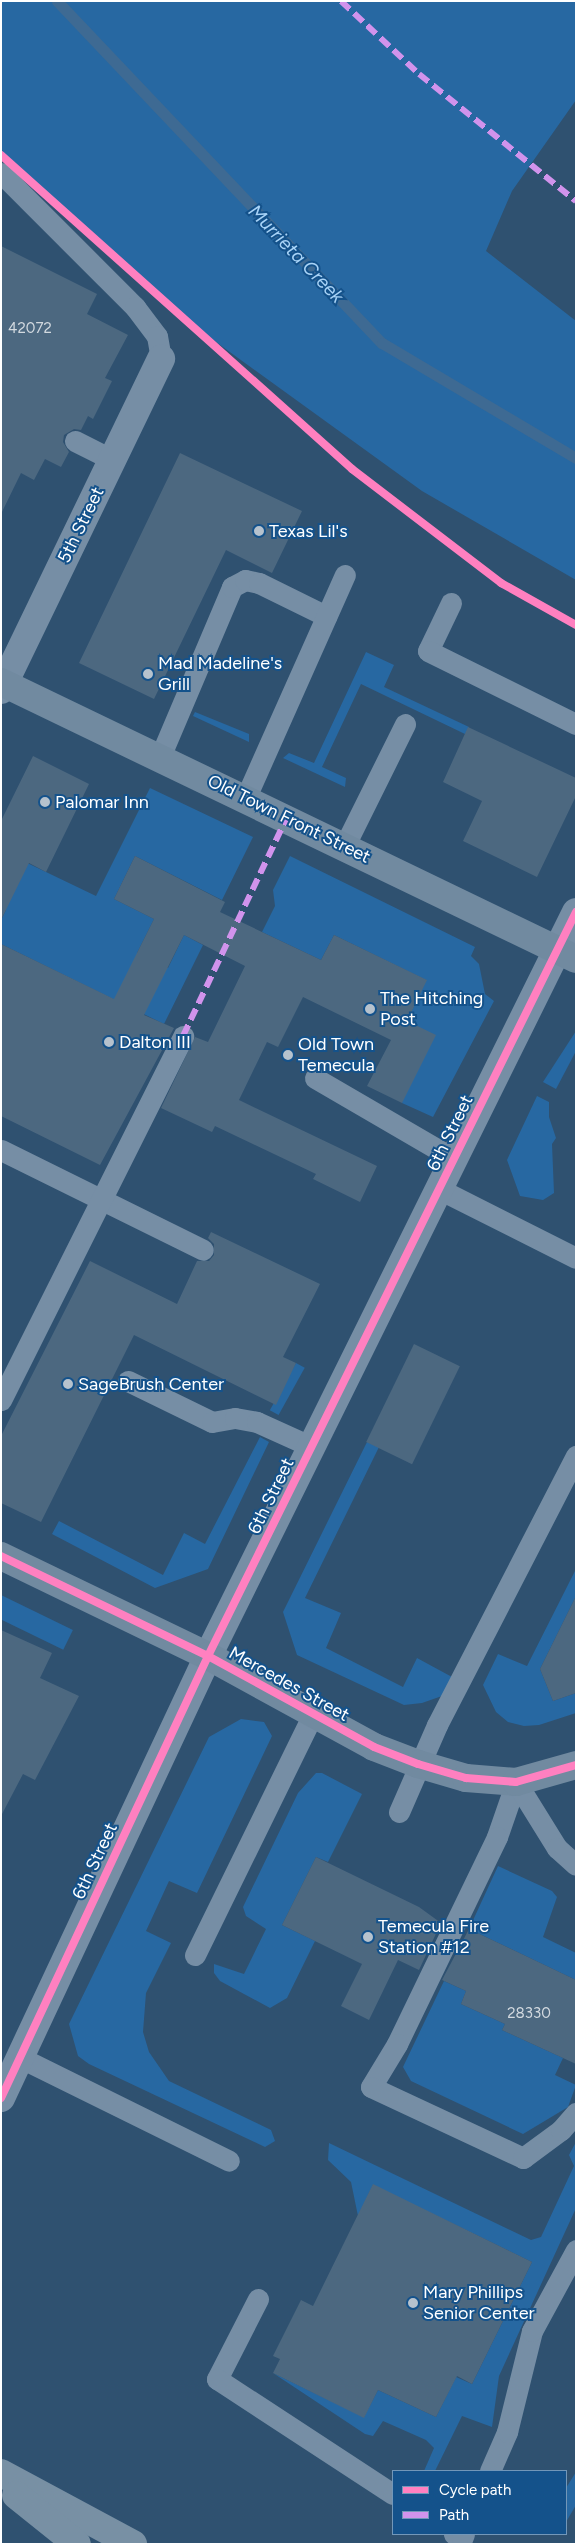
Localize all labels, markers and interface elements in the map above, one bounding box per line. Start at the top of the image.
water label: Murrieta Creek [243,200,349,308]
house number: 42072 [8,320,52,338]
street label: 5th Street [53,483,109,567]
place label: Texas Lil's [269,520,348,542]
marker: Texas Lil's [253,525,265,537]
place label: Mad Madeline's Grill [158,653,282,696]
marker: Mad Madeline's Grill [142,668,154,680]
street label: Old Town Front Street [204,770,374,868]
place label: Palomar Inn [55,791,149,813]
marker: Palomar Inn [39,796,51,808]
place label: The Hitching Post [380,988,483,1030]
marker: The Hitching Post [364,1003,376,1015]
place label: Dalton III [119,1031,191,1053]
place label: Old Town Temecula [298,1034,375,1076]
marker: Dalton III [103,1036,115,1048]
marker: Old Town Temecula [282,1049,294,1061]
street label: 6th Street [422,1091,478,1175]
place label: SageBrush Center [78,1373,224,1395]
marker: SageBrush Center [62,1378,74,1390]
street label: 6th Street [243,1454,299,1538]
street label: Mercedes Street [225,1642,353,1726]
street label: 6th Street [68,1819,122,1903]
place label: Temecula Fire Station #12 [378,1916,489,1958]
marker: Temecula Fire Station #12 [362,1931,374,1943]
house number: 28330 [507,2005,551,2023]
place label: Mary Phillips Senior Center [423,2282,535,2324]
marker: Mary Phillips Senior Center [407,2297,419,2309]
legend [392,2470,567,2535]
text: Cycle path [439,2481,511,2499]
text: Path [439,2506,469,2524]

